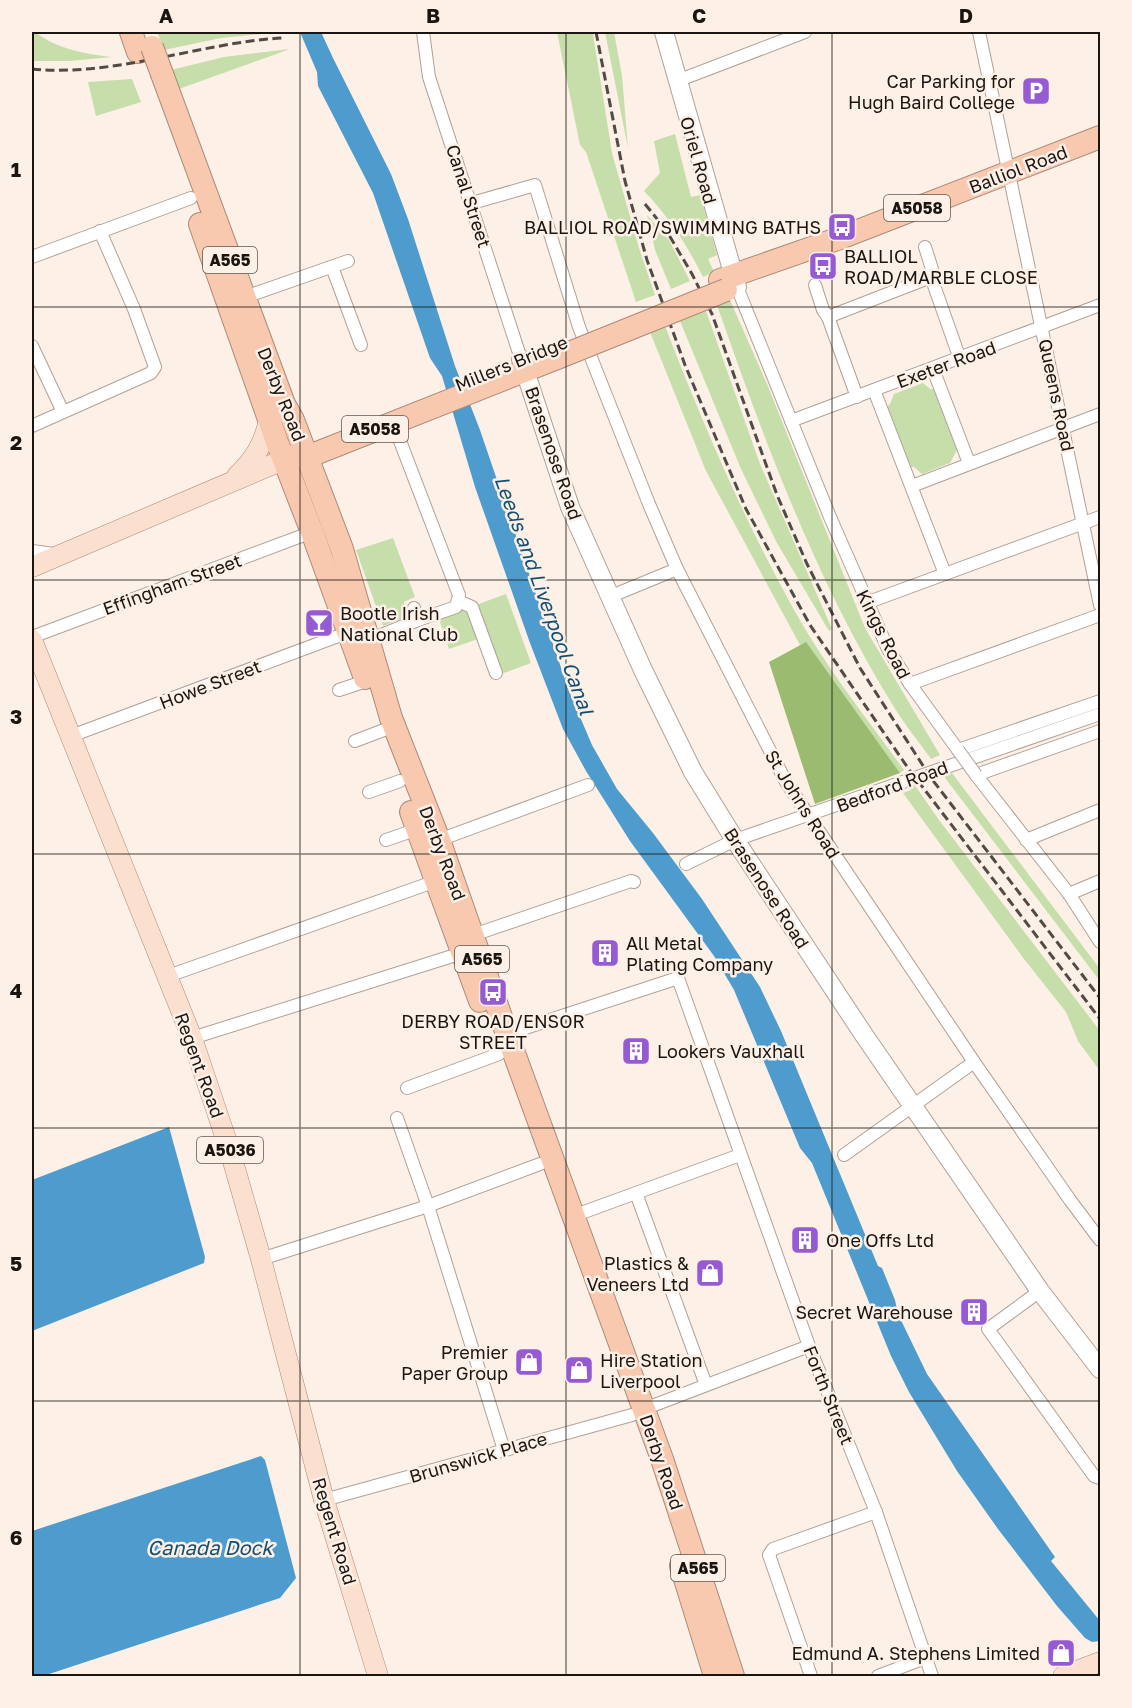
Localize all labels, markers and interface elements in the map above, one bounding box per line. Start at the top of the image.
text: A [159,3,173,27]
text: B [426,3,440,27]
text: C [692,3,706,27]
text: D [959,3,973,27]
place label: Car Parking for Hugh Baird College [848,70,1015,113]
parking icon: Car Parking for Hugh Baird College [1020,75,1052,107]
street label: Oriel Road [676,114,722,206]
street label: Balliol Road [966,140,1070,198]
street label: Canal Street [442,142,496,250]
text: 1 [11,157,21,181]
road number: A5058 [884,195,950,221]
bus stop icon: BALLIOL ROAD/SWIMMING BATHS [826,211,858,243]
place label: BALLIOL ROAD/SWIMMING BATHS [524,216,821,238]
place label: BALLIOL ROAD/MARBLE CLOSE [844,245,1038,288]
road number: A565 [203,247,257,273]
bus stop icon: BALLIOL ROAD/MARBLE CLOSE [807,250,839,282]
street label: Millers Bridge [451,330,571,396]
street label: Exeter Road [893,336,999,392]
street label: Queens Road [1034,337,1080,453]
street label: Derby Road [253,344,311,444]
street label: Brasenose Road [521,383,587,523]
road number: A5058 [342,416,408,442]
text: 2 [10,430,22,454]
water label: Leeds and Liverpool Canal [490,472,600,718]
street label: Effingham Street [100,549,244,619]
street label: Kings Road [852,586,916,682]
place label: Bootle Irish National Club [340,602,458,645]
bar icon: Bootle Irish National Club [303,607,335,639]
street label: Howe Street [156,655,264,713]
text: 3 [10,704,22,728]
street label: St Johns Road [761,746,845,862]
street label: Bedford Road [833,756,951,816]
street label: Derby Road [415,803,471,903]
street label: Brasenose Road [720,824,814,952]
place label: All Metal Plating Company [626,932,773,975]
building icon: All Metal Plating Company [589,937,621,969]
road number: A565 [455,946,509,972]
bus stop icon: DERBY ROAD/ENSOR STREET [477,976,509,1008]
text: 4 [10,978,22,1002]
street label: Regent Road [171,1009,229,1121]
place label: DERBY ROAD/ENSOR STREET [401,1010,585,1053]
building icon: Lookers Vauxhall [620,1035,652,1067]
place label: Lookers Vauxhall [657,1040,805,1062]
road number: A5036 [197,1137,263,1163]
building icon: One Offs Ltd [789,1224,821,1256]
place label: One Offs Ltd [826,1229,934,1251]
text: 5 [10,1251,22,1275]
place label: Plastics & Veneers Ltd [587,1252,689,1295]
shop icon: Plastics & Veneers Ltd [694,1257,726,1289]
building icon: Secret Warehouse [958,1296,990,1328]
place label: Secret Warehouse [796,1301,953,1323]
place label: Premier Paper Group [401,1341,508,1384]
street label: Forth Street [799,1342,859,1448]
shop icon: Premier Paper Group [513,1346,545,1378]
place label: Hire Station Liverpool [600,1349,703,1392]
shop icon: Hire Station Liverpool [563,1354,595,1386]
street label: Derby Road [635,1411,689,1513]
street label: Brunswick Place [407,1427,549,1487]
street label: Regent Road [308,1475,362,1587]
text: 6 [10,1525,22,1549]
water label: Canada Dock [147,1535,275,1559]
road number: A565 [671,1555,725,1581]
shop icon: Edmund A. Stephens Limited [1045,1637,1077,1669]
place label: Edmund A. Stephens Limited [791,1642,1040,1664]

